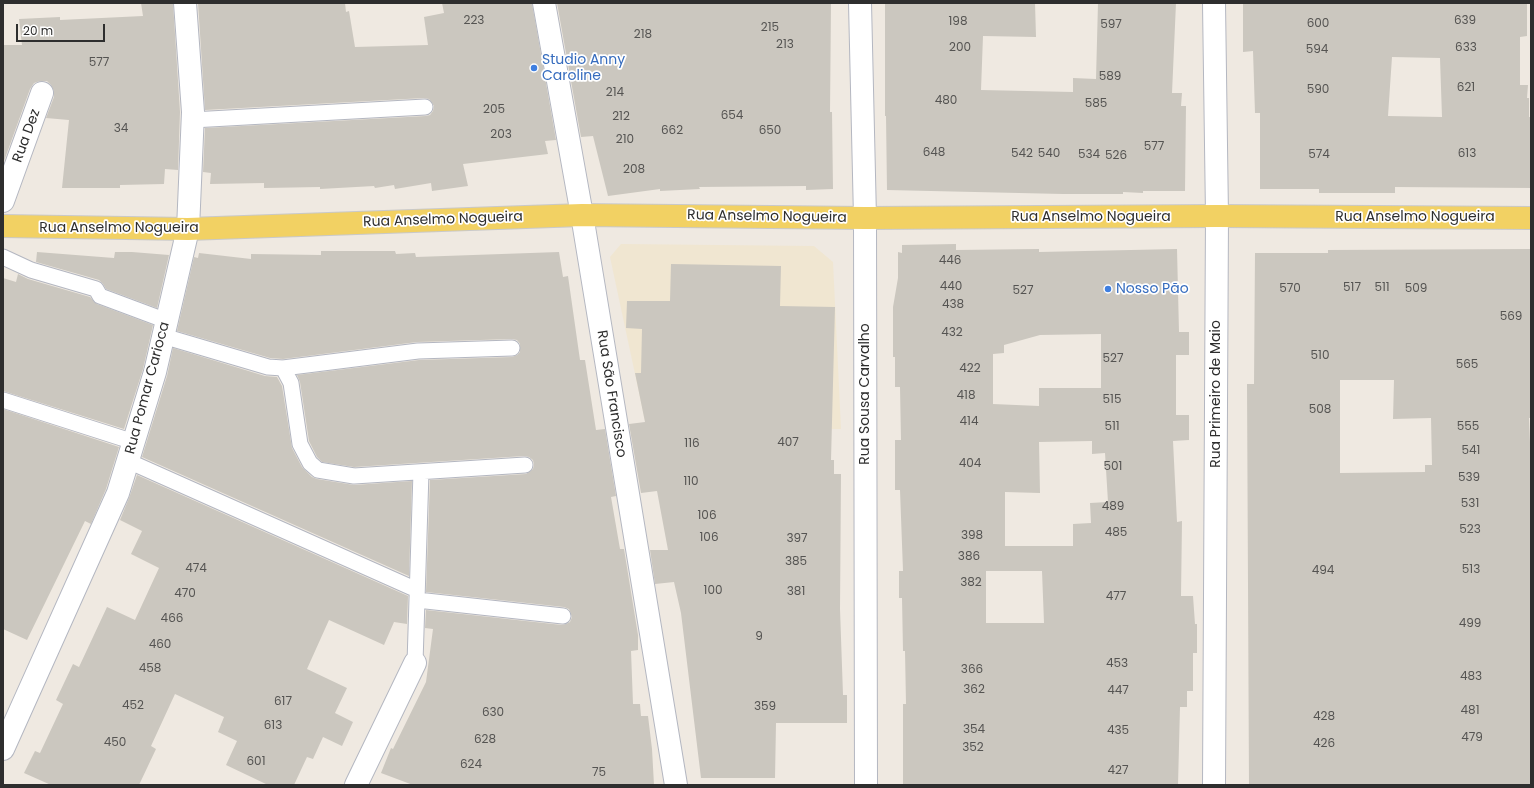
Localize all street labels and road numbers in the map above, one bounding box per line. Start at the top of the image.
street label: Rua Dez [10,107,44,165]
street label: Rua Anselmo Nogueira [687,207,847,227]
street label: Rua Anselmo Nogueira [363,209,523,231]
street label: Rua Anselmo Nogueira [1011,209,1171,225]
street label: Rua Anselmo Nogueira [1335,209,1495,225]
street label: Rua Anselmo Nogueira [39,220,199,236]
street label: Rua Pomar Carioca [122,320,174,456]
street label: Rua Primeiro de Maio [1208,320,1224,468]
street label: Rua Sousa Carvalho [857,323,873,465]
street label: Rua São Francisco [593,329,629,459]

